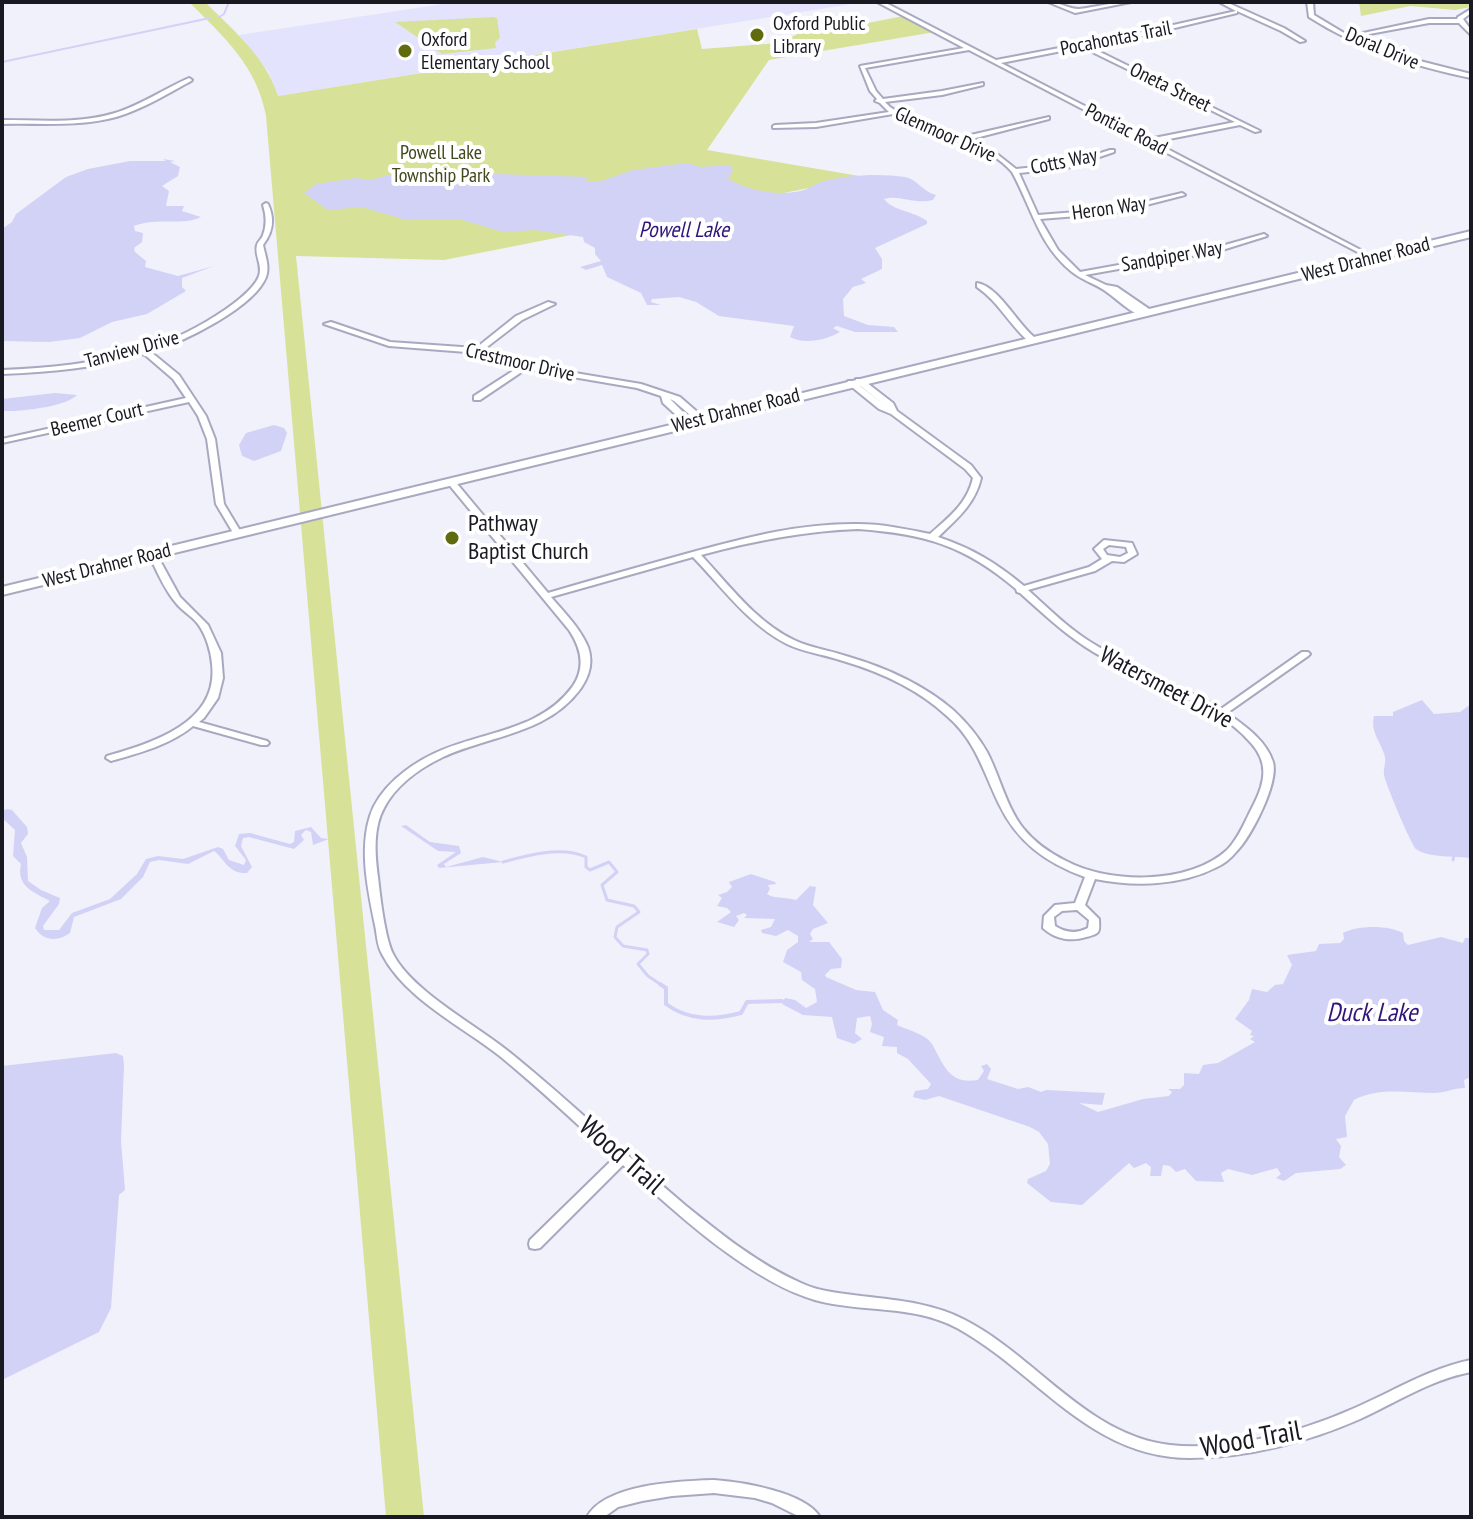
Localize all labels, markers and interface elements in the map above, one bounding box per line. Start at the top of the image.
place label: Oxford Public Library [773,12,866,59]
street label: Pocahontas Trail [1058,16,1174,62]
street label: Doral Drive [1341,23,1423,75]
marker: Oxford Public Library [748,26,766,44]
place label: Oxford Elementary School [421,28,550,75]
marker: Oxford Elementary School [396,42,414,60]
street label: Oneta Street [1126,58,1214,118]
street label: Pontiac Road [1081,99,1171,161]
street label: Glenmoor Drive [891,102,999,168]
park label: Powell Lake Township Park [392,141,490,188]
street label: Cotts Way [1029,144,1099,180]
street label: Heron Way [1070,192,1148,226]
water label: Powell Lake [639,218,729,244]
street label: West Drahner Road [1299,232,1433,288]
street label: Sandpiper Way [1120,236,1224,278]
street label: Tanview Drive [82,326,182,374]
street label: Crestmoor Drive [463,339,577,387]
street label: West Drahner Road [669,383,803,439]
street label: Beemer Court [48,398,146,442]
place label: Pathway Baptist Church [468,510,589,566]
marker: Pathway Baptist Church [443,529,461,547]
street label: West Drahner Road [40,538,174,594]
street label: Watersmeet Drive [1095,641,1237,735]
water label: Duck Lake [1326,998,1418,1030]
street label: Wood Trail [572,1110,670,1202]
street label: Wood Trail [1198,1415,1304,1465]

